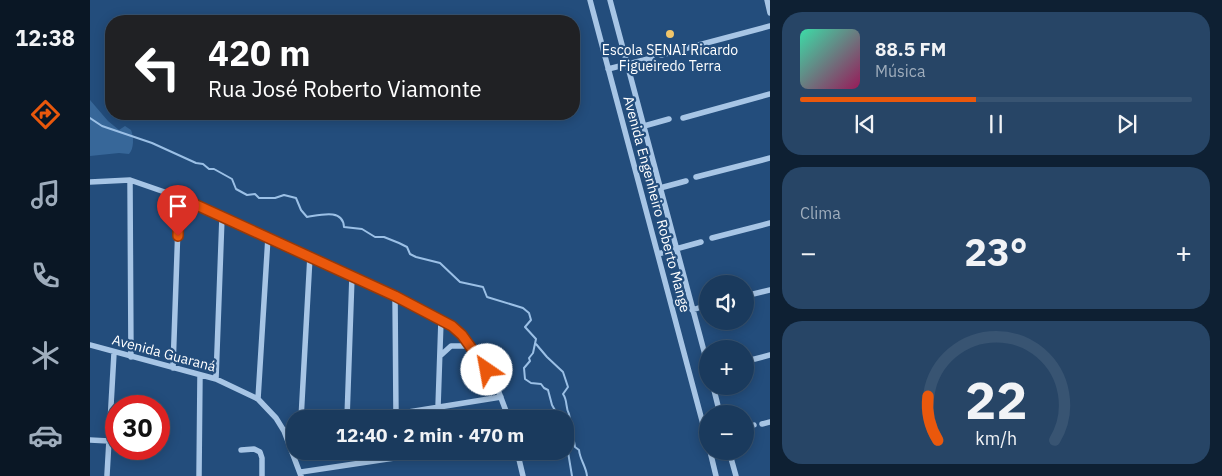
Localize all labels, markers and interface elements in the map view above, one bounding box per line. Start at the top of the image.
text: 12:38 [15,23,75,52]
marker: Escola SENAI Ricardo Figueiredo Terra [664,28,676,40]
text: 420 m [208,30,311,76]
icon: left [125,35,190,100]
text: 88.5 FM [875,37,946,61]
place label: Escola SENAI Ricardo Figueiredo Terra [602,41,738,75]
text: Música [875,61,925,81]
text: Rua José Roberto Viamonte [208,74,482,103]
street label: Avenida Engenheiro Roberto Mange [619,94,695,314]
icon: directions [28,97,63,132]
icon: previous [851,110,879,138]
icon: pause [982,110,1010,138]
icon: next [1113,110,1141,138]
icon: music [28,177,63,212]
pin [157,185,199,236]
icon: arrive [164,192,192,220]
text: Clima [800,203,841,223]
text: 23° [964,227,1028,276]
text: − [800,234,817,271]
text: + [1175,234,1192,271]
icon: phone [28,258,63,293]
map controls [699,275,754,460]
button: sound [699,275,754,330]
street label: Avenida Guaraná [110,331,218,376]
icon: climate [28,338,63,373]
button: + [699,340,754,395]
position arrow [460,343,512,395]
text: 22 [965,366,1027,433]
speed limit sign: 30 [105,395,170,460]
button: − [699,405,754,460]
icon: car [28,418,63,453]
text: 12:40 · 2 min · 470 m [336,423,524,447]
text: km/h [975,427,1017,450]

